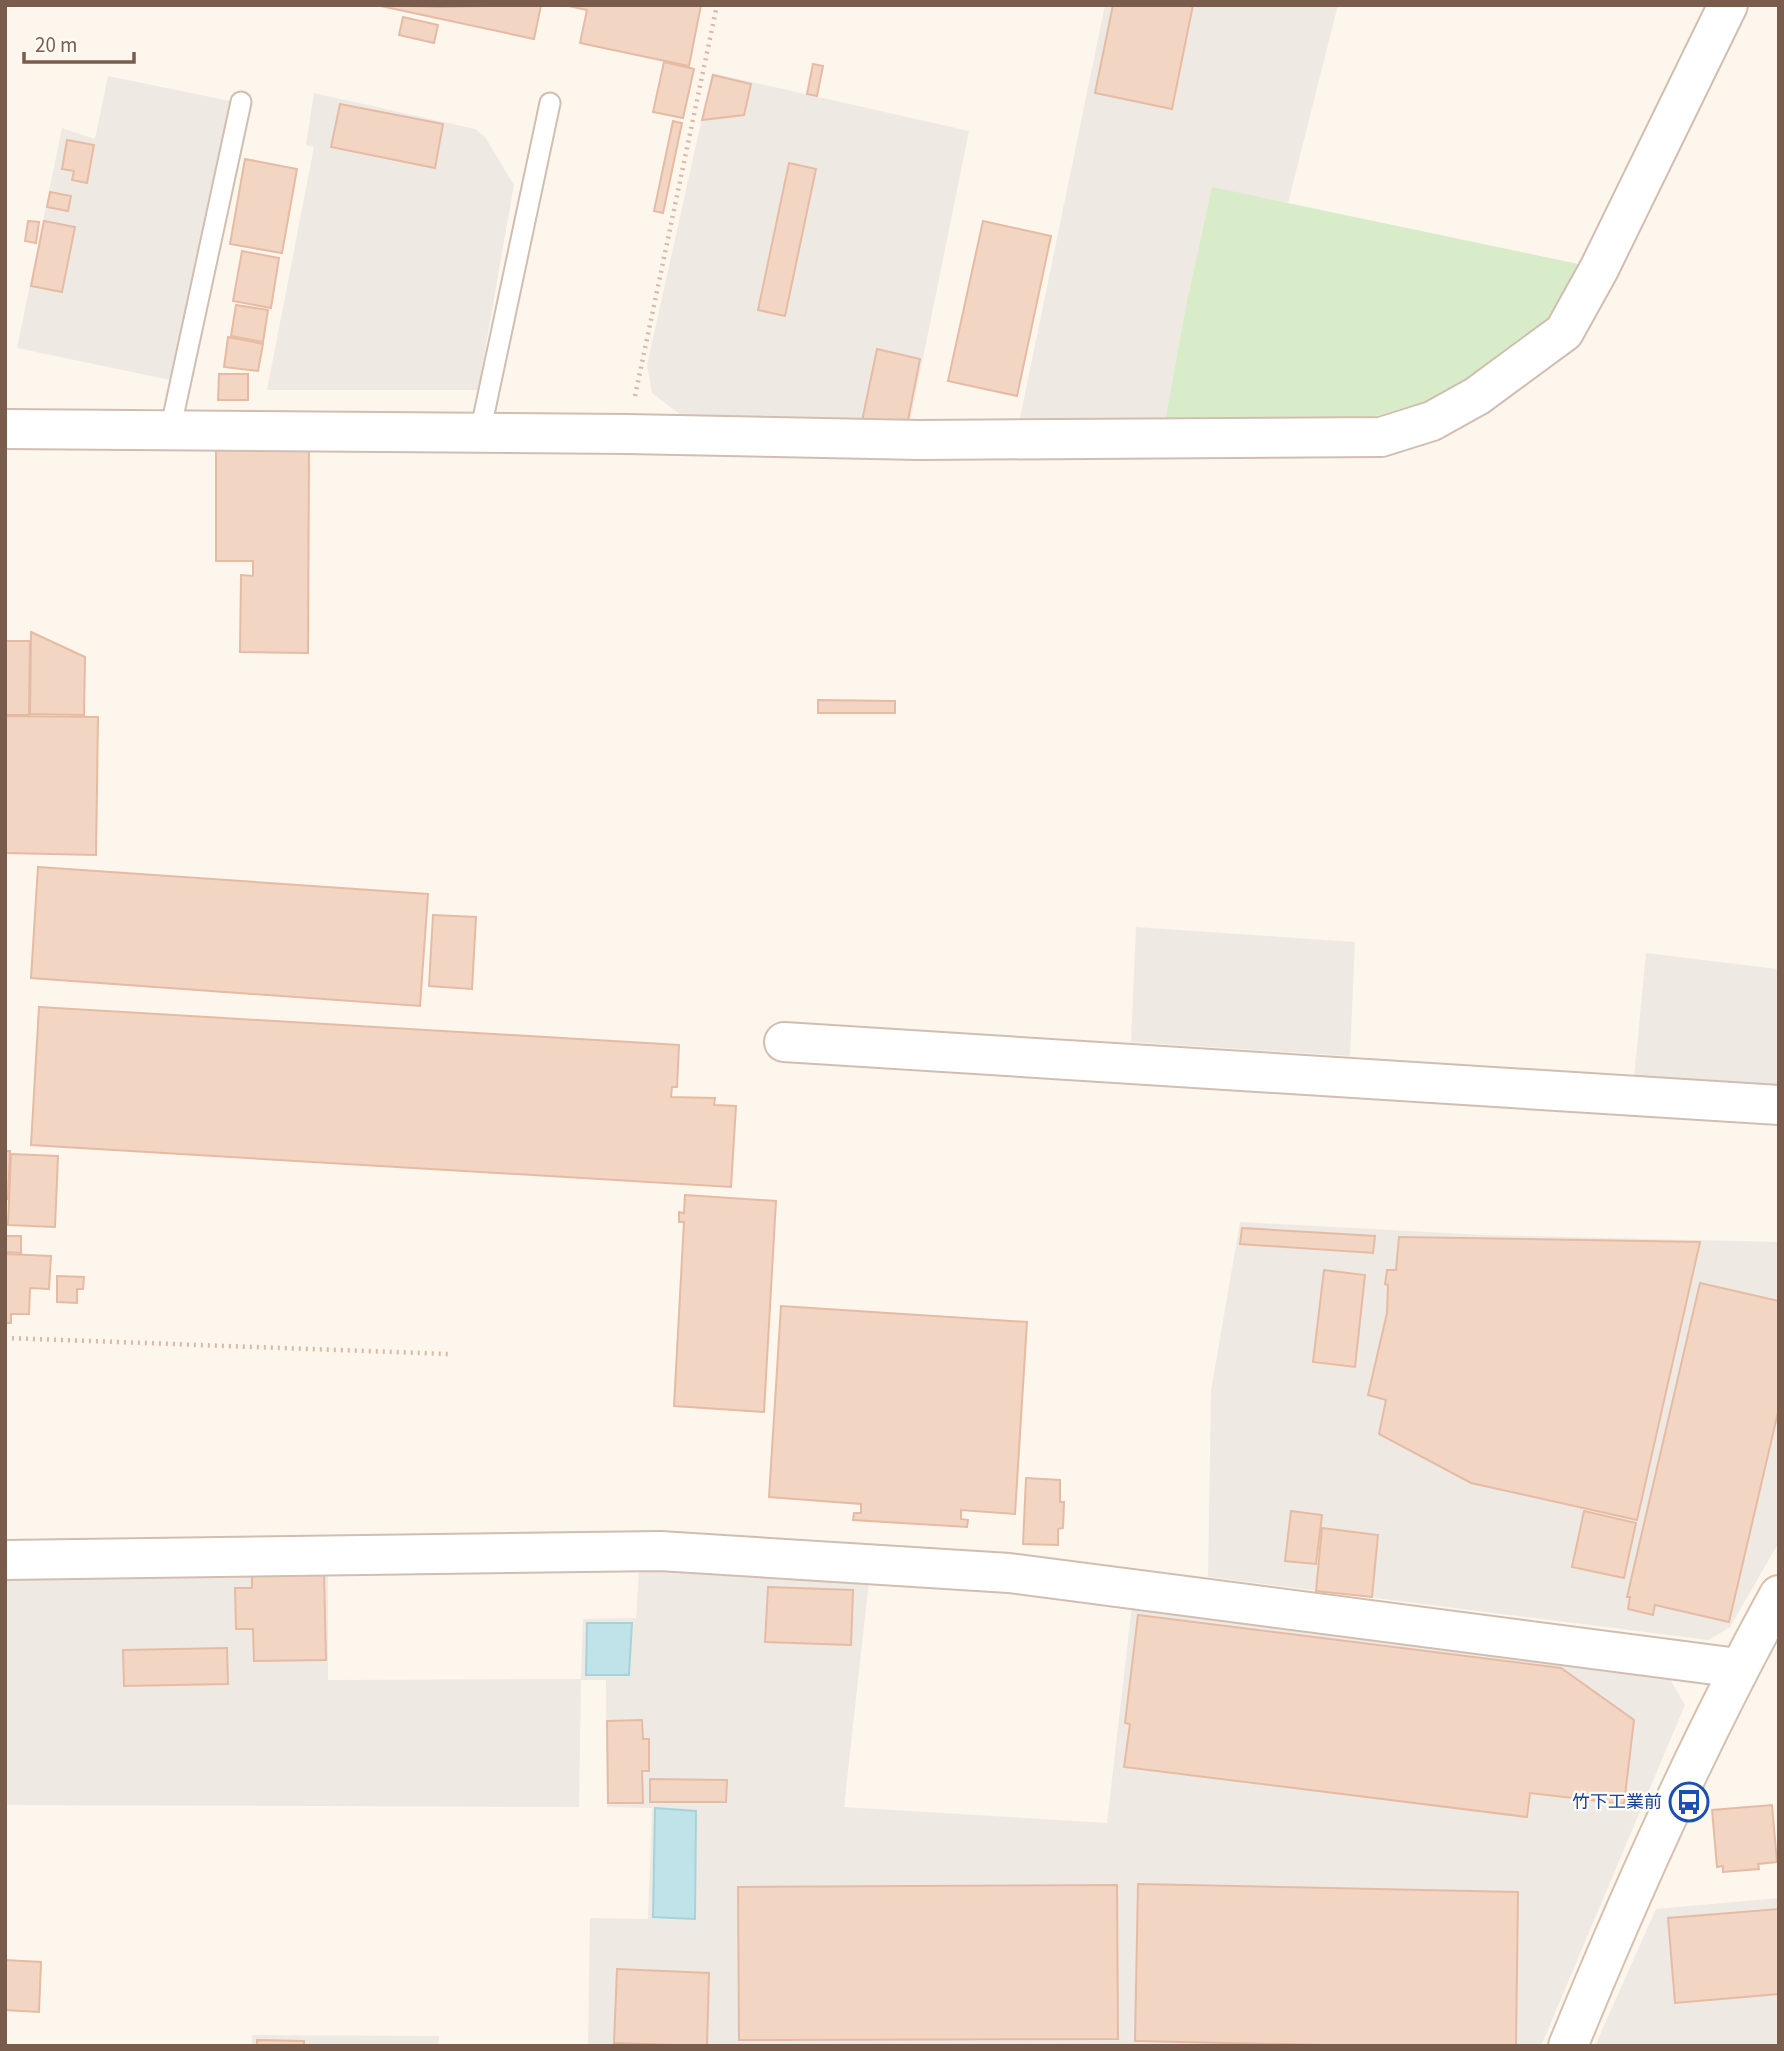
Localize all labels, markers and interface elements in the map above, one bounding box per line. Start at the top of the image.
scale bar [24,21,135,65]
text: 20 m [35,30,77,60]
bus stop icon: 竹下工業前 [1668,1781,1710,1823]
place label: 竹下工業前 [1572,1790,1662,1815]

